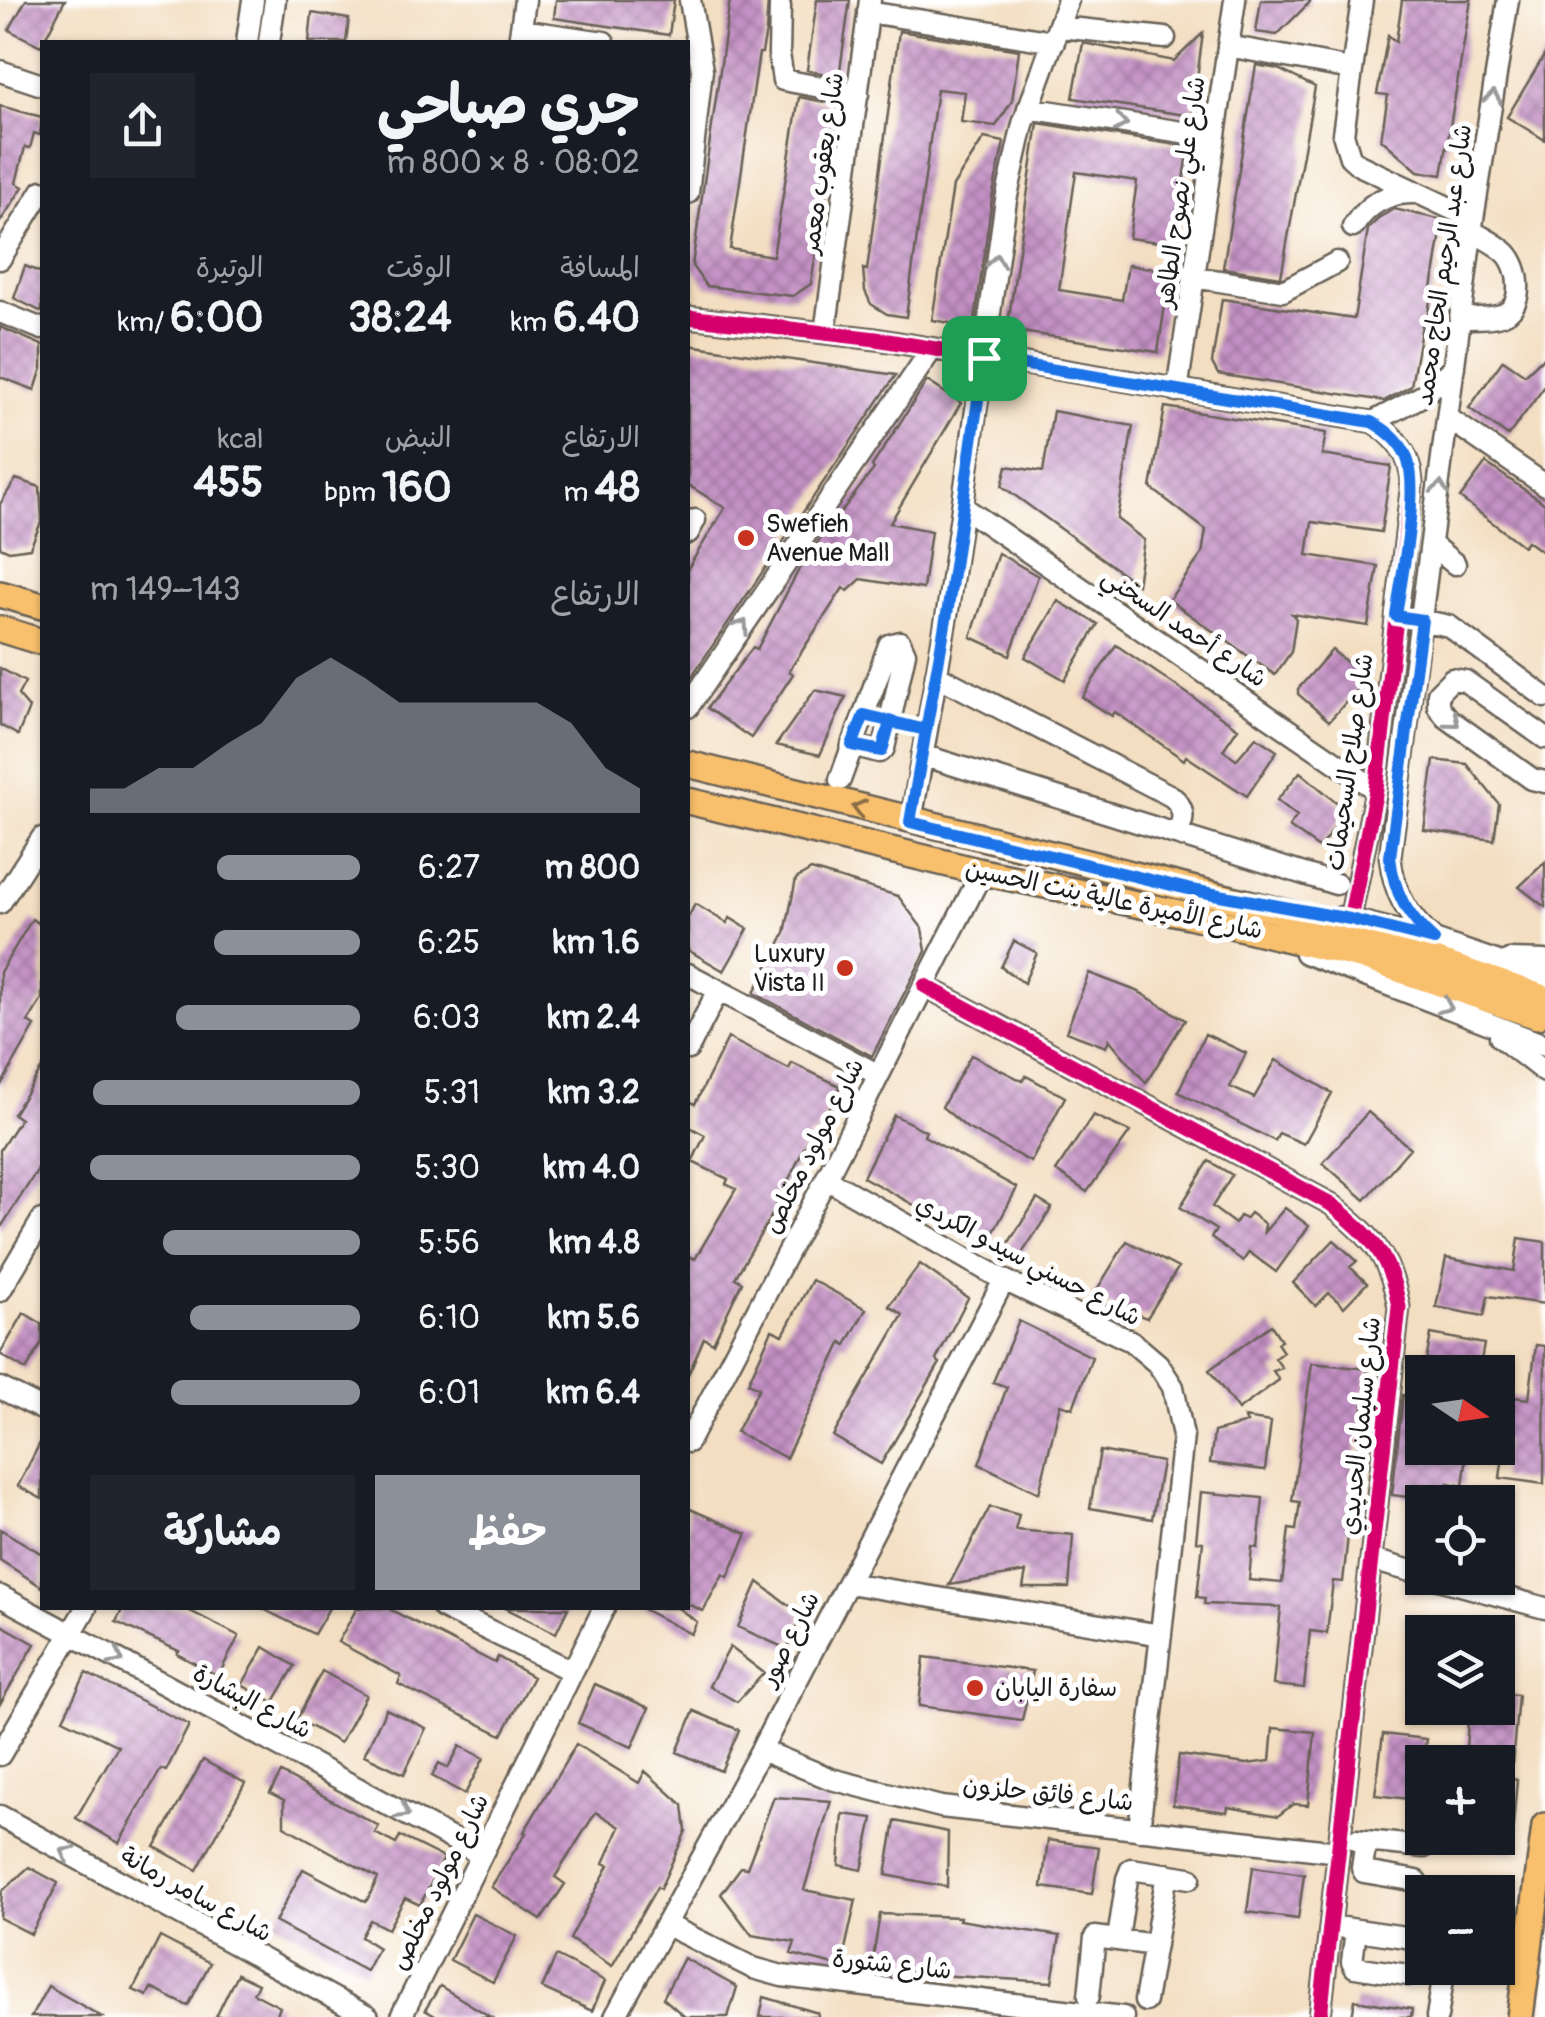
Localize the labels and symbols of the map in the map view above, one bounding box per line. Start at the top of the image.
street label: شارع يعقوب معمر [795,70,852,258]
street label: شارع علي نصوح الطاهر [1149,74,1218,312]
one-way arrow [1481,88,1502,105]
one-way arrow [1113,111,1130,132]
street label: شارع عبد الرحيم الحاج محمد [1409,122,1482,408]
one-way arrow [985,253,1006,270]
pin [942,316,1027,401]
one-way arrow [1429,480,1450,496]
place label: Swefieh Avenue Mall [766,509,890,569]
marker: Swefieh Avenue Mall [735,527,757,549]
street label: شارع أحمد السخني [1093,561,1272,699]
one-way arrow [730,618,748,637]
street label: شارع صلاح السحيمات [1319,651,1382,873]
one-way arrow [1442,709,1460,727]
one-way arrow [851,799,868,820]
street label: شارع الأميرة عالية بنت الحسين [962,850,1266,948]
place label: Luxury Vista II [753,939,825,999]
marker: Luxury Vista II [834,957,856,979]
one-way arrow [1436,994,1454,1014]
street label: شارع مولود مخلص [757,1053,872,1239]
street label: شارع حسني سيدو الكردي [908,1189,1146,1338]
street label: شارع سليمان الحديدي [1334,1315,1390,1537]
north arrow [1405,1355,1515,1465]
street label: شارع صور [752,1587,828,1694]
one-way arrow [107,1645,125,1665]
street label: شارع البشارة [187,1658,317,1747]
place label: سفارة اليابان [995,1673,1117,1704]
marker: سفارة اليابان [964,1677,986,1699]
street label: شارع فائق حلزون [961,1770,1135,1819]
street label: شارع مولود مخلص [384,1789,497,1976]
one-way arrow [392,1800,411,1819]
street label: شارع سامر رمانة [114,1841,277,1950]
one-way arrow [59,1846,78,1865]
street label: شارع شتورة [831,1943,953,1988]

